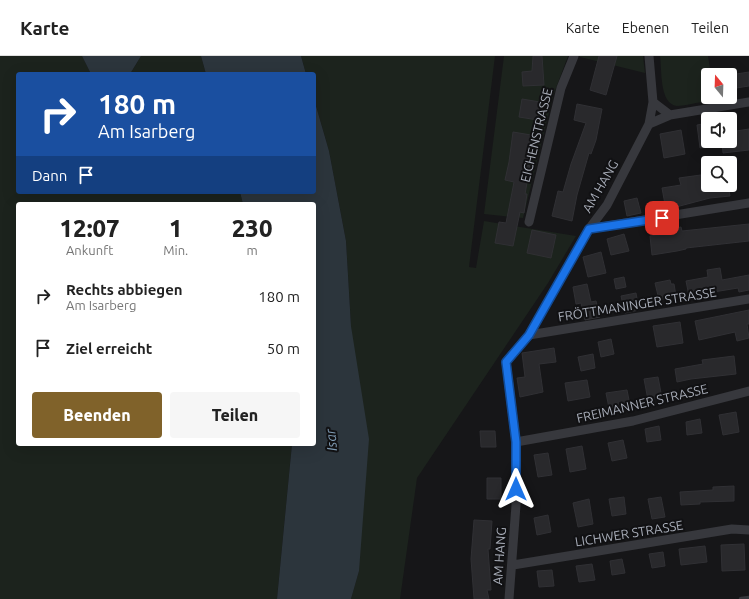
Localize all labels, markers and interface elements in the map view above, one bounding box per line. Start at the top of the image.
text: Karte [20,17,69,39]
text: Karte [566,20,600,36]
text: Ebenen [622,20,669,36]
text: Teilen [691,20,729,36]
north arrow [701,68,737,104]
map controls [701,68,737,192]
street label: EICHENSTRASSE [518,87,554,183]
icon: right [32,88,84,140]
text: 180 m [98,88,176,119]
button: sound [701,112,737,148]
text: Am Isarberg [98,121,195,141]
button: search [701,156,737,192]
street label: AM HANG [579,157,621,215]
icon: arrive [75,164,97,186]
text: Dann [32,167,67,184]
pin [645,201,679,235]
icon: arrive [651,207,673,229]
text: 12:07 [60,215,120,242]
text: 1 [169,215,183,242]
text: 230 [232,215,272,242]
text: Ankunft [66,243,113,257]
text: Min. [163,243,188,257]
text: m [247,243,258,257]
text: Rechts abbiegen [66,281,183,298]
street label: FRÖTTMANINGER STRASSE [557,284,717,323]
icon: right [32,285,54,307]
text: 180 m [258,288,300,305]
text: Am Isarberg [66,298,136,312]
icon: arrive [32,337,54,359]
text: Ziel erreicht [66,340,152,357]
text: 50 m [267,340,300,357]
street label: FREIMANNER STRASSE [575,381,709,425]
button: Beenden [32,392,162,438]
button: Teilen [170,392,300,438]
water label: Isar [322,428,340,452]
position arrow [495,468,537,510]
street label: LICHWER STRASSE [574,518,684,548]
street label: AM HANG [490,527,508,585]

